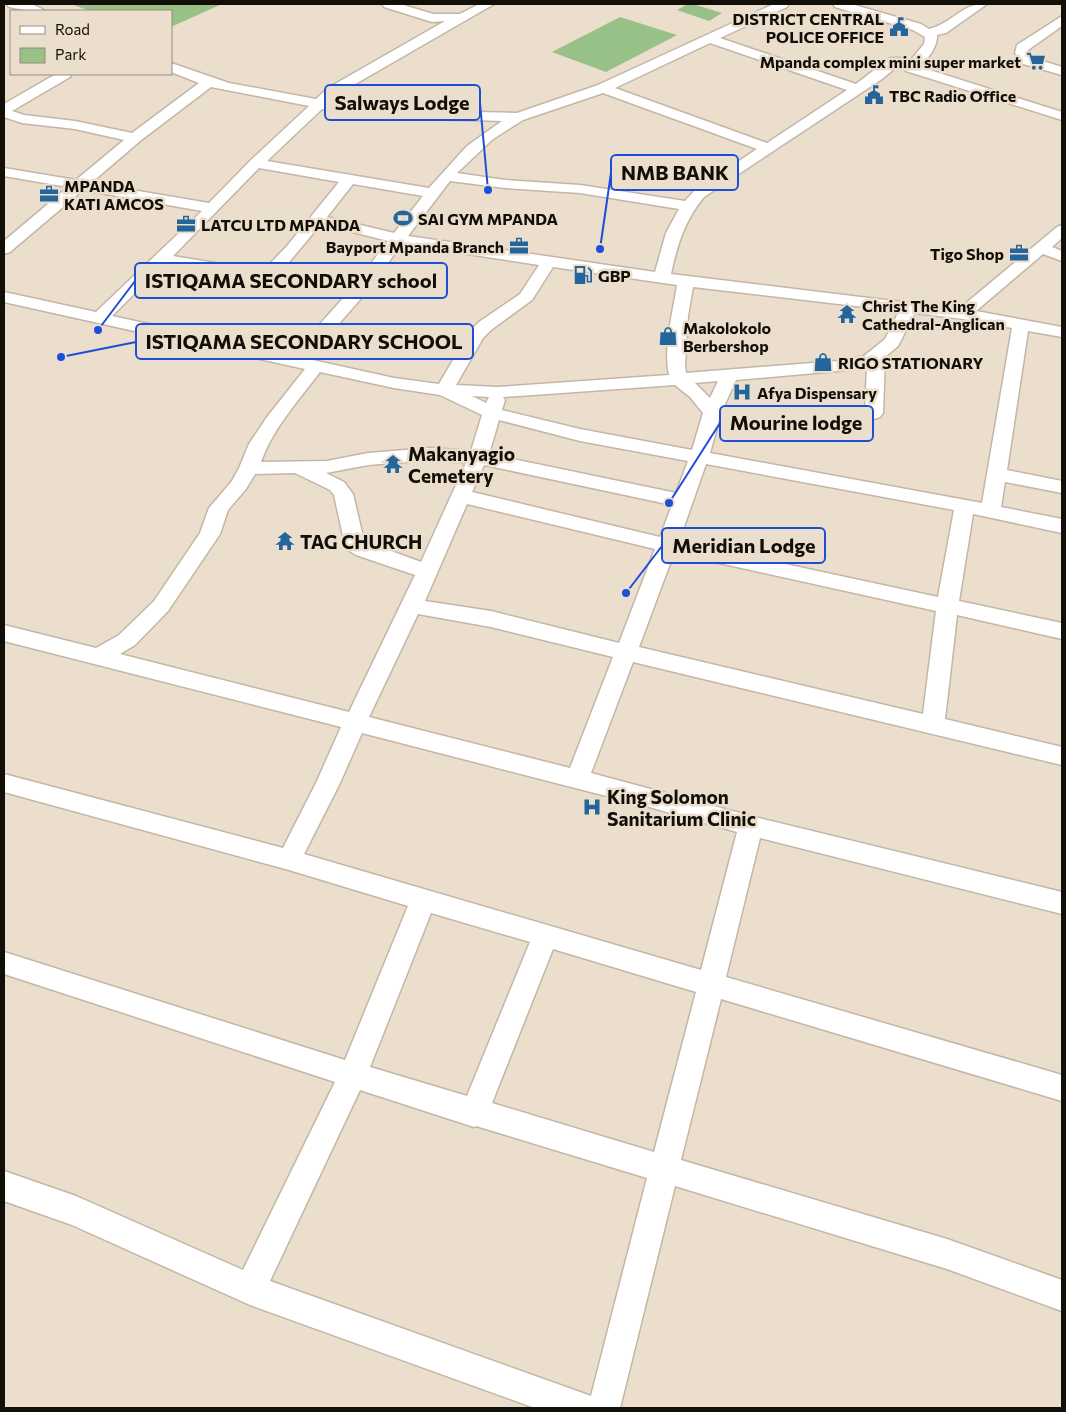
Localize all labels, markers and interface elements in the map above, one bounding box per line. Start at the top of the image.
place label: DISTRICT CENTRAL POLICE OFFICE [732,9,884,46]
legend [10,10,172,75]
public building icon: DISTRICT CENTRAL POLICE OFFICE [888,16,910,38]
text: Road [55,20,90,38]
text: Park [55,45,86,63]
supermarket icon: Mpanda complex mini super market [1025,50,1047,72]
place label: Mpanda complex mini super market [760,52,1021,71]
public building icon: TBC Radio Office [863,84,885,106]
callout: Salways Lodge [325,85,480,120]
place label: TBC Radio Office [889,86,1016,105]
text: Salways Lodge [334,90,470,114]
callout: NMB BANK [611,155,738,190]
text: NMB BANK [621,160,729,184]
place label: MPANDA KATI AMCOS [64,176,164,213]
office icon: MPANDA KATI AMCOS [38,183,60,205]
sports icon: SAI GYM MPANDA [392,207,414,229]
place label: SAI GYM MPANDA [418,209,558,228]
office icon: LATCU LTD MPANDA [175,213,197,235]
place label: LATCU LTD MPANDA [201,215,361,234]
office icon: Bayport Mpanda Branch [508,235,530,257]
place label: Bayport Mpanda Branch [326,237,504,256]
office icon: Tigo Shop [1008,242,1030,264]
place label: Tigo Shop [930,244,1004,263]
callout: ISTIQAMA SECONDARY school [135,263,447,298]
fuel station icon: GBP [572,264,594,286]
place label: GBP [598,266,631,285]
text: ISTIQAMA SECONDARY school [145,268,437,292]
place label: Christ The King Cathedral-Anglican [862,296,1005,333]
temple icon: Christ The King Cathedral-Anglican [836,303,858,325]
place label: Makolokolo Berbershop [683,318,772,355]
callout: ISTIQAMA SECONDARY SCHOOL [136,324,473,359]
shop icon: Makolokolo Berbershop [657,325,679,347]
text: ISTIQAMA SECONDARY SCHOOL [145,329,463,353]
shop icon: RIGO STATIONARY [812,351,834,373]
place label: RIGO STATIONARY [838,353,984,372]
hospital icon: Afya Dispensary [731,381,753,403]
place label: Afya Dispensary [757,383,877,402]
callout: Mourine lodge [720,406,873,441]
text: Mourine lodge [730,410,862,434]
place label: Makanyagio Cemetery [408,442,515,487]
temple icon: Makanyagio Cemetery [382,453,404,475]
callout: Meridian Lodge [662,528,825,563]
temple icon: TAG CHURCH [274,530,296,552]
place label: TAG CHURCH [300,530,422,553]
text: Meridian Lodge [672,533,816,557]
place label: King Solomon Sanitarium Clinic [607,785,756,830]
hospital icon: King Solomon Sanitarium Clinic [581,796,603,818]

